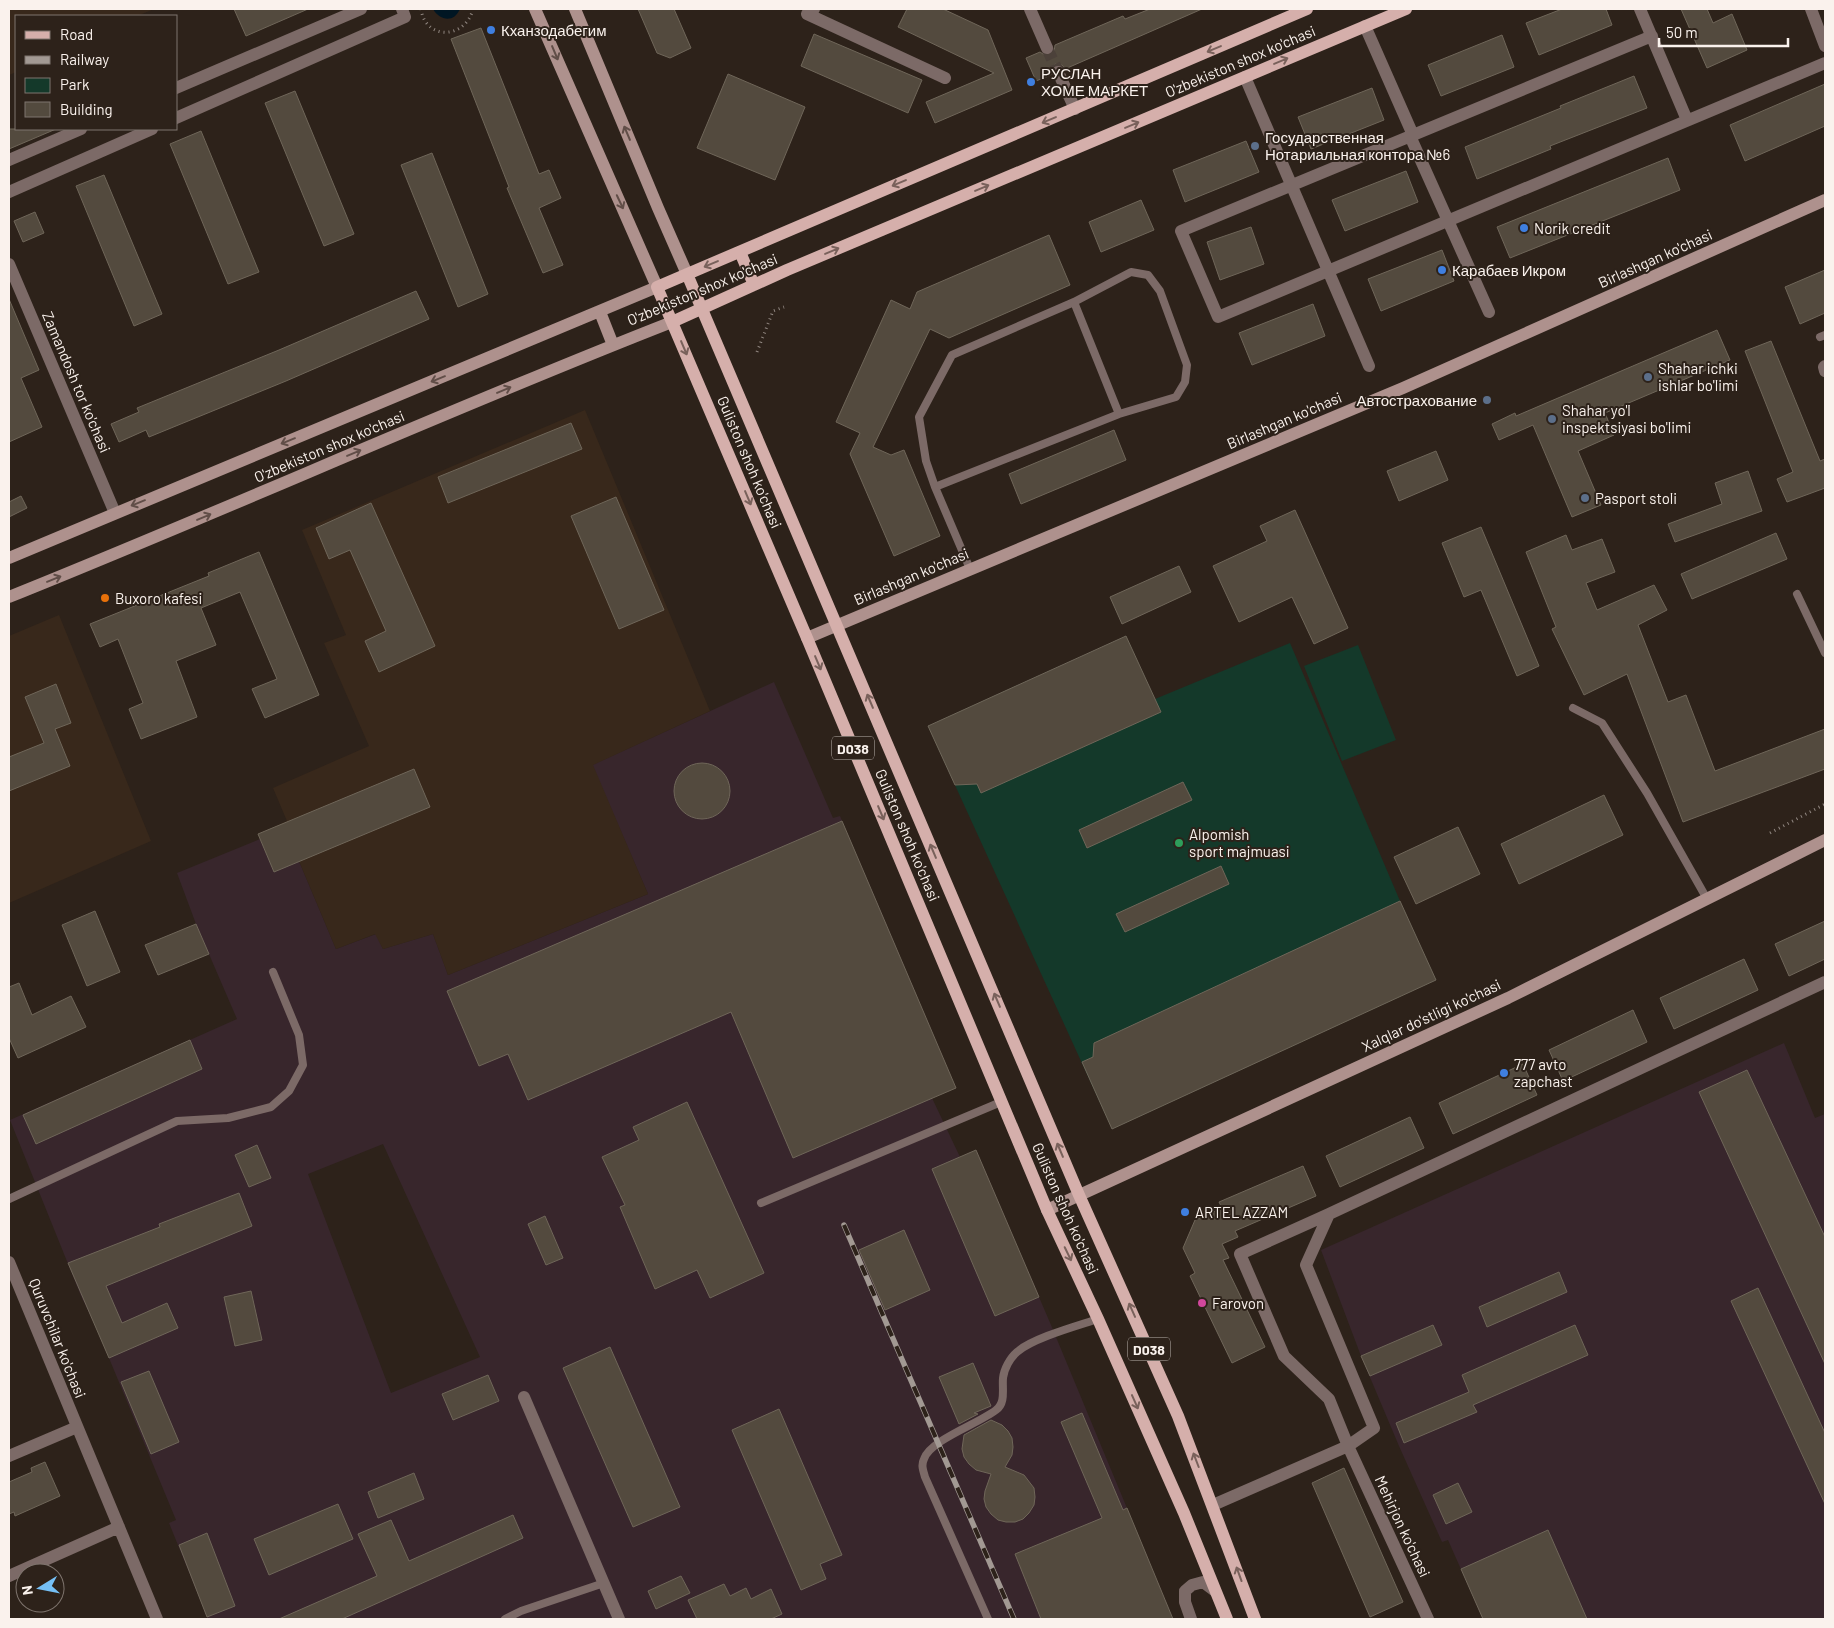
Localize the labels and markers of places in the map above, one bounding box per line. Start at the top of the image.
place label: Кханзодабегим [501,21,606,39]
marker: Кханзодабегим [485,24,497,36]
place label: РУСЛАН ХОМЕ МАРКЕТ [1041,64,1148,99]
marker: РУСЛАН ХОМЕ МАРКЕТ [1025,76,1037,88]
place label: Государственная Нотариальная контора №6 [1265,128,1450,163]
marker: Государственная Нотариальная контора №6 [1249,140,1261,152]
place label: Norik credit [1534,219,1611,237]
marker: Norik credit [1518,222,1530,234]
place label: Карабаев Икром [1452,261,1566,279]
marker: Карабаев Икром [1436,264,1448,276]
place label: Shahar ichki ishlar bo'limi [1658,359,1738,394]
marker: Shahar ichki ishlar bo'limi [1642,371,1654,383]
place label: Автострахование [1356,391,1477,409]
marker: Автострахование [1481,394,1493,406]
place label: Shahar yo'l inspektsiyasi bo'limi [1562,401,1691,436]
marker: Shahar yo'l inspektsiyasi bo'limi [1546,413,1558,425]
place label: Pasport stoli [1595,489,1677,507]
marker: Pasport stoli [1579,492,1591,504]
place label: Buxoro kafesi [115,589,202,607]
marker: Buxoro kafesi [99,592,111,604]
place label: Alpomish sport majmuasi [1189,825,1290,860]
marker: Alpomish sport majmuasi [1173,837,1185,849]
place label: 777 avto zapchast [1514,1055,1573,1090]
marker: 777 avto zapchast [1498,1067,1510,1079]
place label: ARTEL AZZAM [1195,1203,1288,1221]
marker: ARTEL AZZAM [1179,1206,1191,1218]
place label: Farovon [1212,1294,1264,1312]
marker: Farovon [1196,1297,1208,1309]

